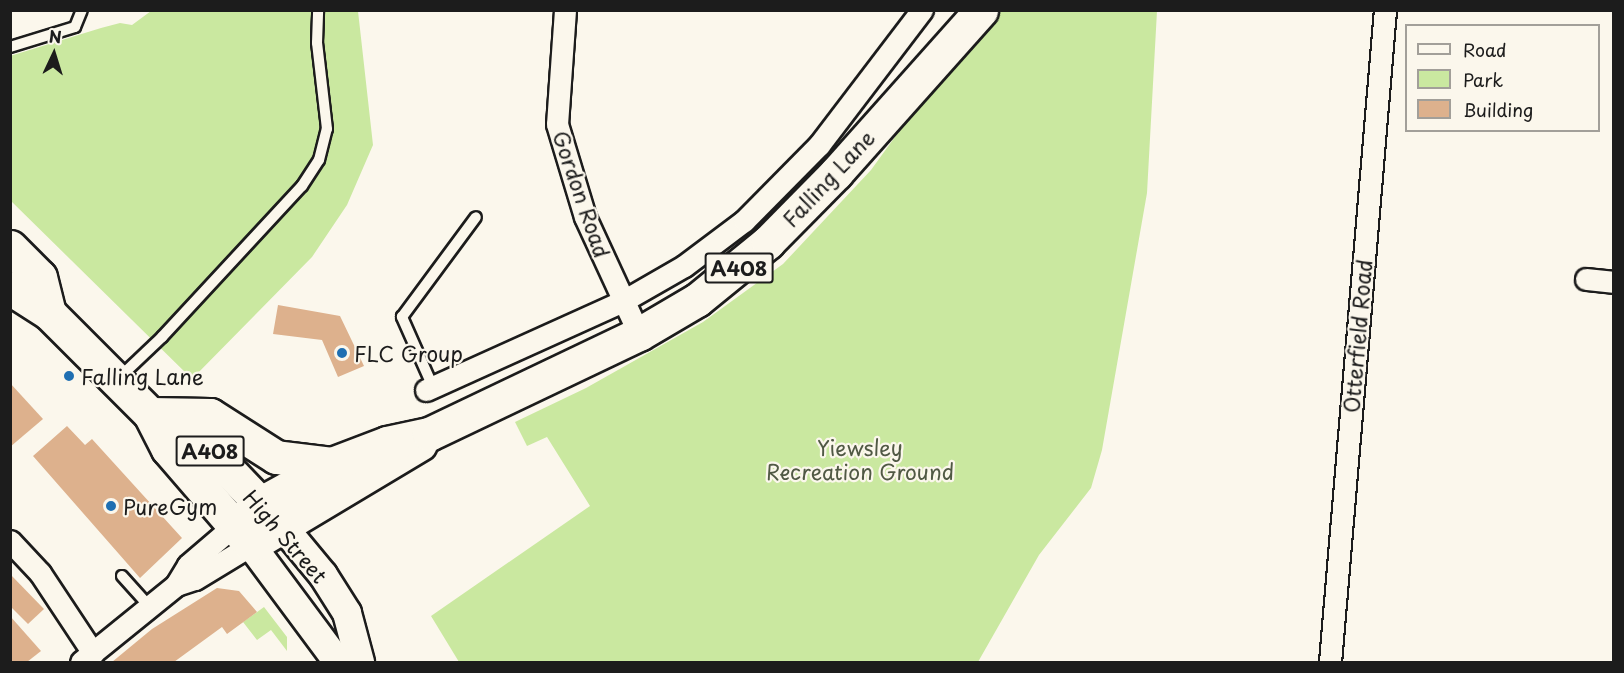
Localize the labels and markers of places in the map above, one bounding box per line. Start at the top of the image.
place label: FLC Group [354,340,464,366]
marker: FLC Group [335,346,349,360]
place label: Falling Lane [81,363,203,389]
marker: Falling Lane [62,369,76,383]
place label: PureGym [123,493,217,519]
marker: PureGym [104,499,118,513]

